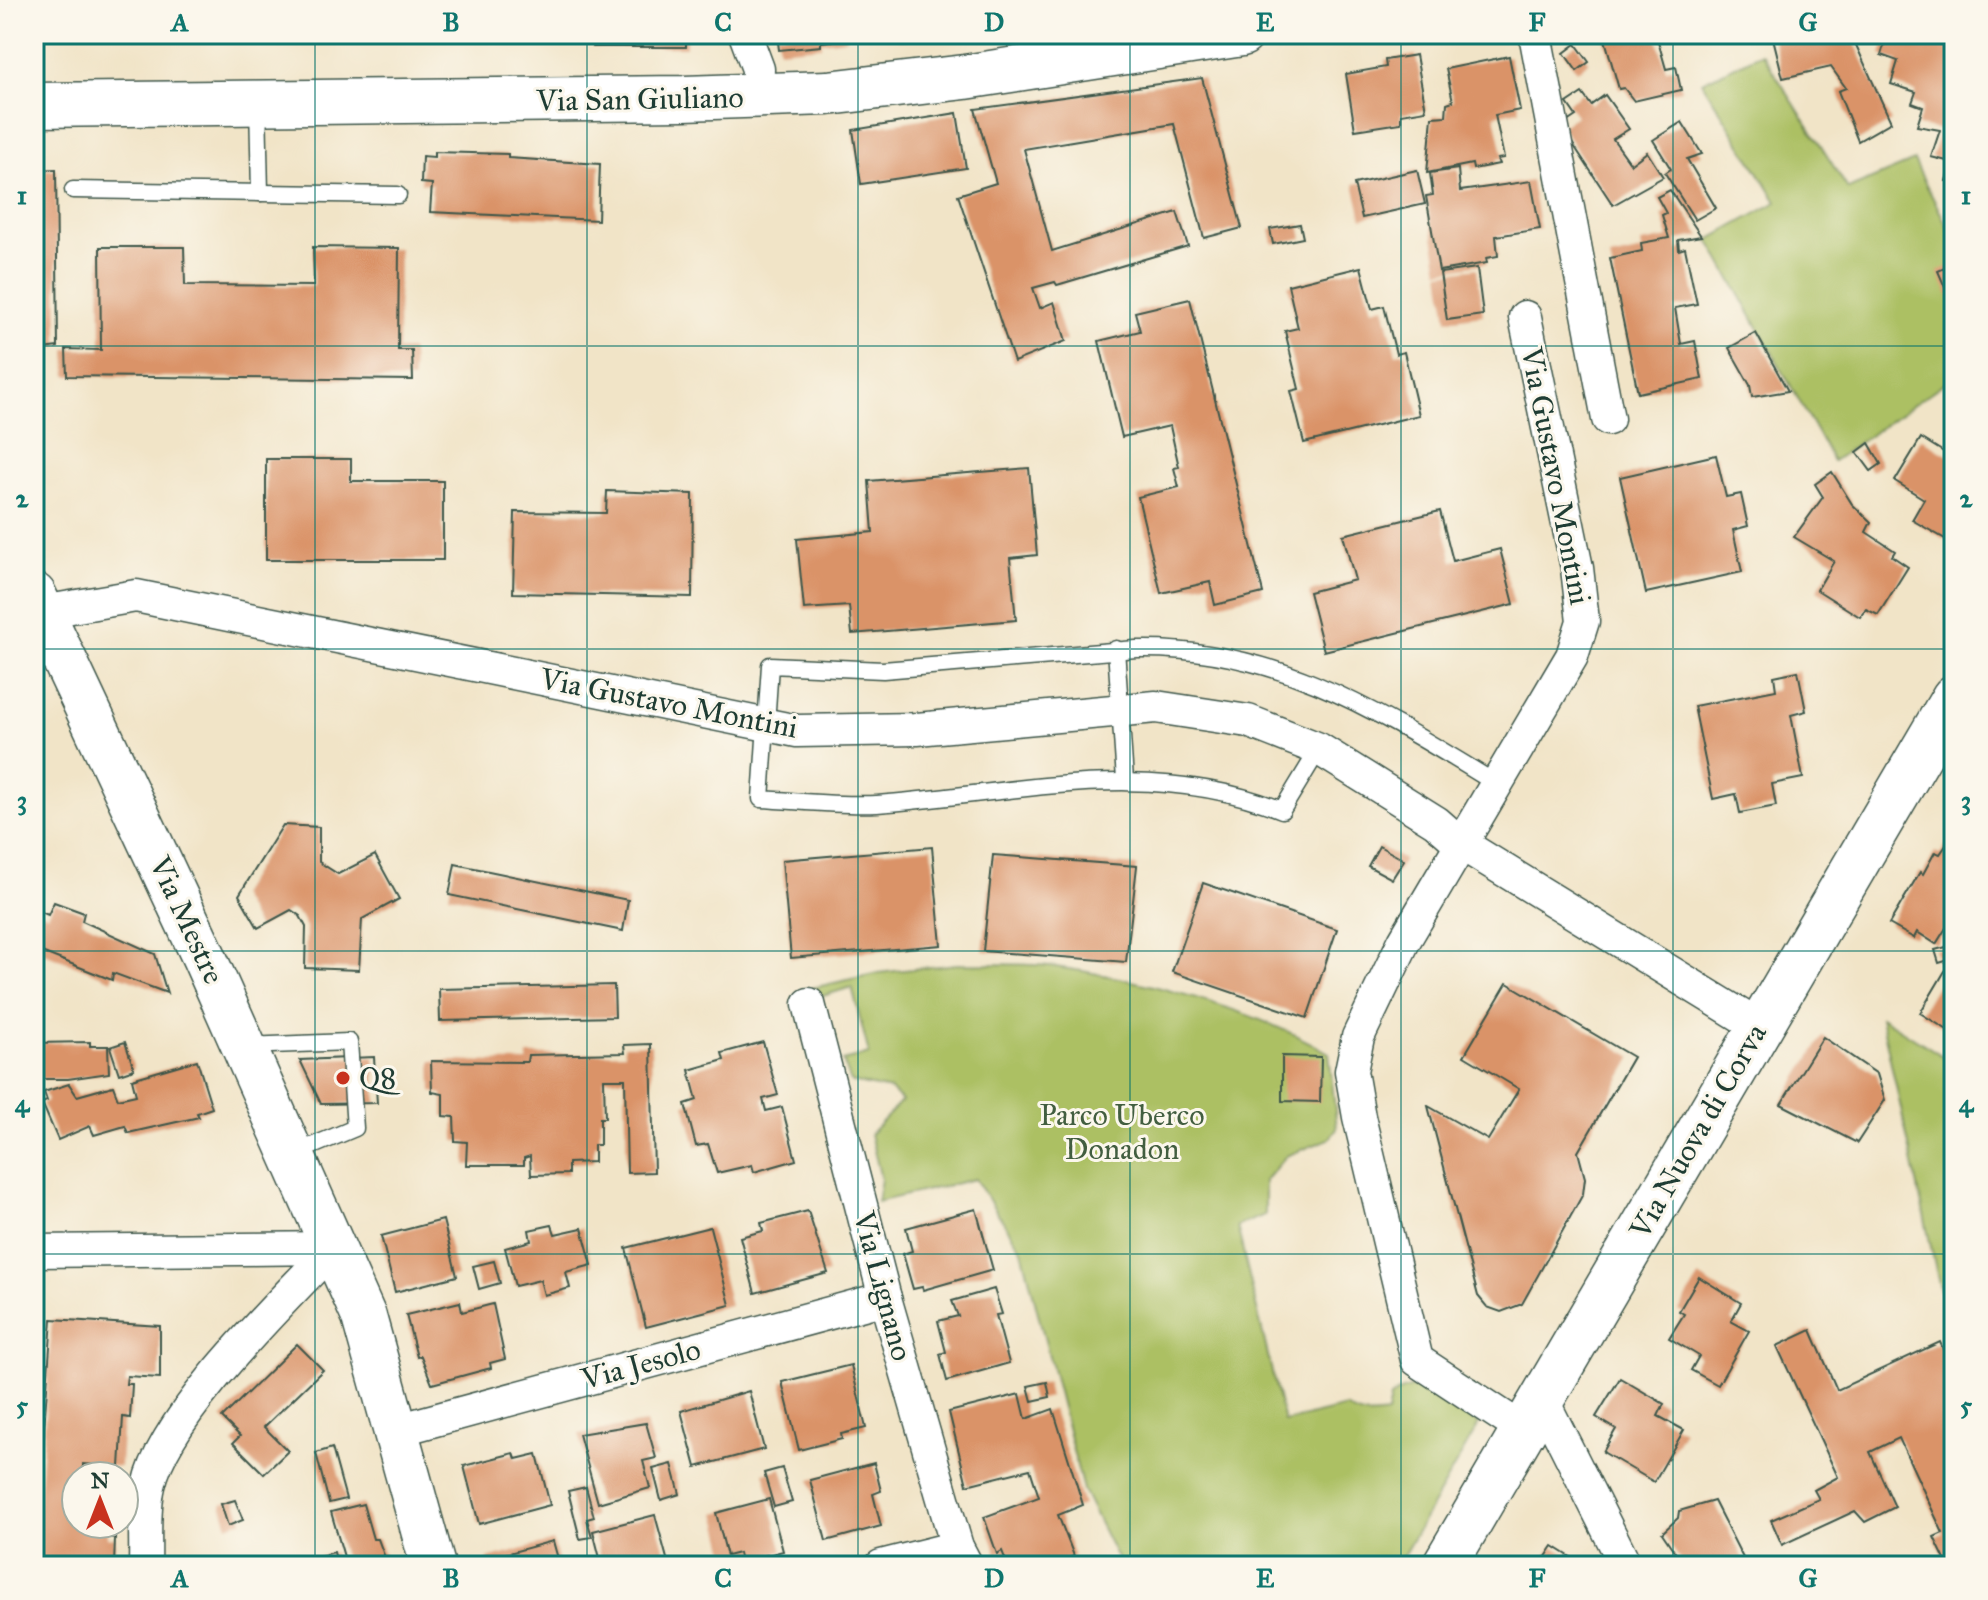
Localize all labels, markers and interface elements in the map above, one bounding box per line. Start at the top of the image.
text: A [169,6,189,38]
text: B [442,6,460,38]
text: C [714,6,732,38]
text: D [984,6,1004,38]
text: E [1256,6,1275,38]
text: F [1529,6,1546,38]
text: G [1798,6,1818,38]
street label: Via San Giuliano [535,79,744,119]
text: 1 [17,179,27,211]
text: 1 [1961,179,1971,211]
street label: Via Gustavo Montini [1513,343,1599,608]
text: 2 [16,482,30,514]
text: 2 [1960,482,1974,514]
street label: Via Gustavo Montini [536,660,801,746]
text: 3 [17,784,27,816]
text: 3 [1961,784,1971,816]
street label: Via Mestre [141,850,232,989]
street label: Via Nuova di Corva [1621,1017,1774,1246]
place label: Q8 [359,1060,401,1096]
marker: Q8 [334,1069,352,1087]
text: 4 [15,1087,31,1119]
text: 4 [1959,1087,1975,1119]
park label: Parco Uberco Donadon [1039,1097,1205,1167]
street label: Via Lignano [846,1206,920,1365]
street label: Via Jesolo [577,1331,704,1397]
text: 5 [16,1389,29,1421]
text: 5 [1960,1389,1973,1421]
north arrow [60,1460,140,1540]
text: N [91,1467,110,1494]
text: A [169,1562,189,1594]
text: B [442,1562,460,1594]
text: C [714,1562,732,1594]
text: D [984,1562,1004,1594]
text: E [1256,1562,1275,1594]
text: F [1529,1562,1546,1594]
text: G [1798,1562,1818,1594]

